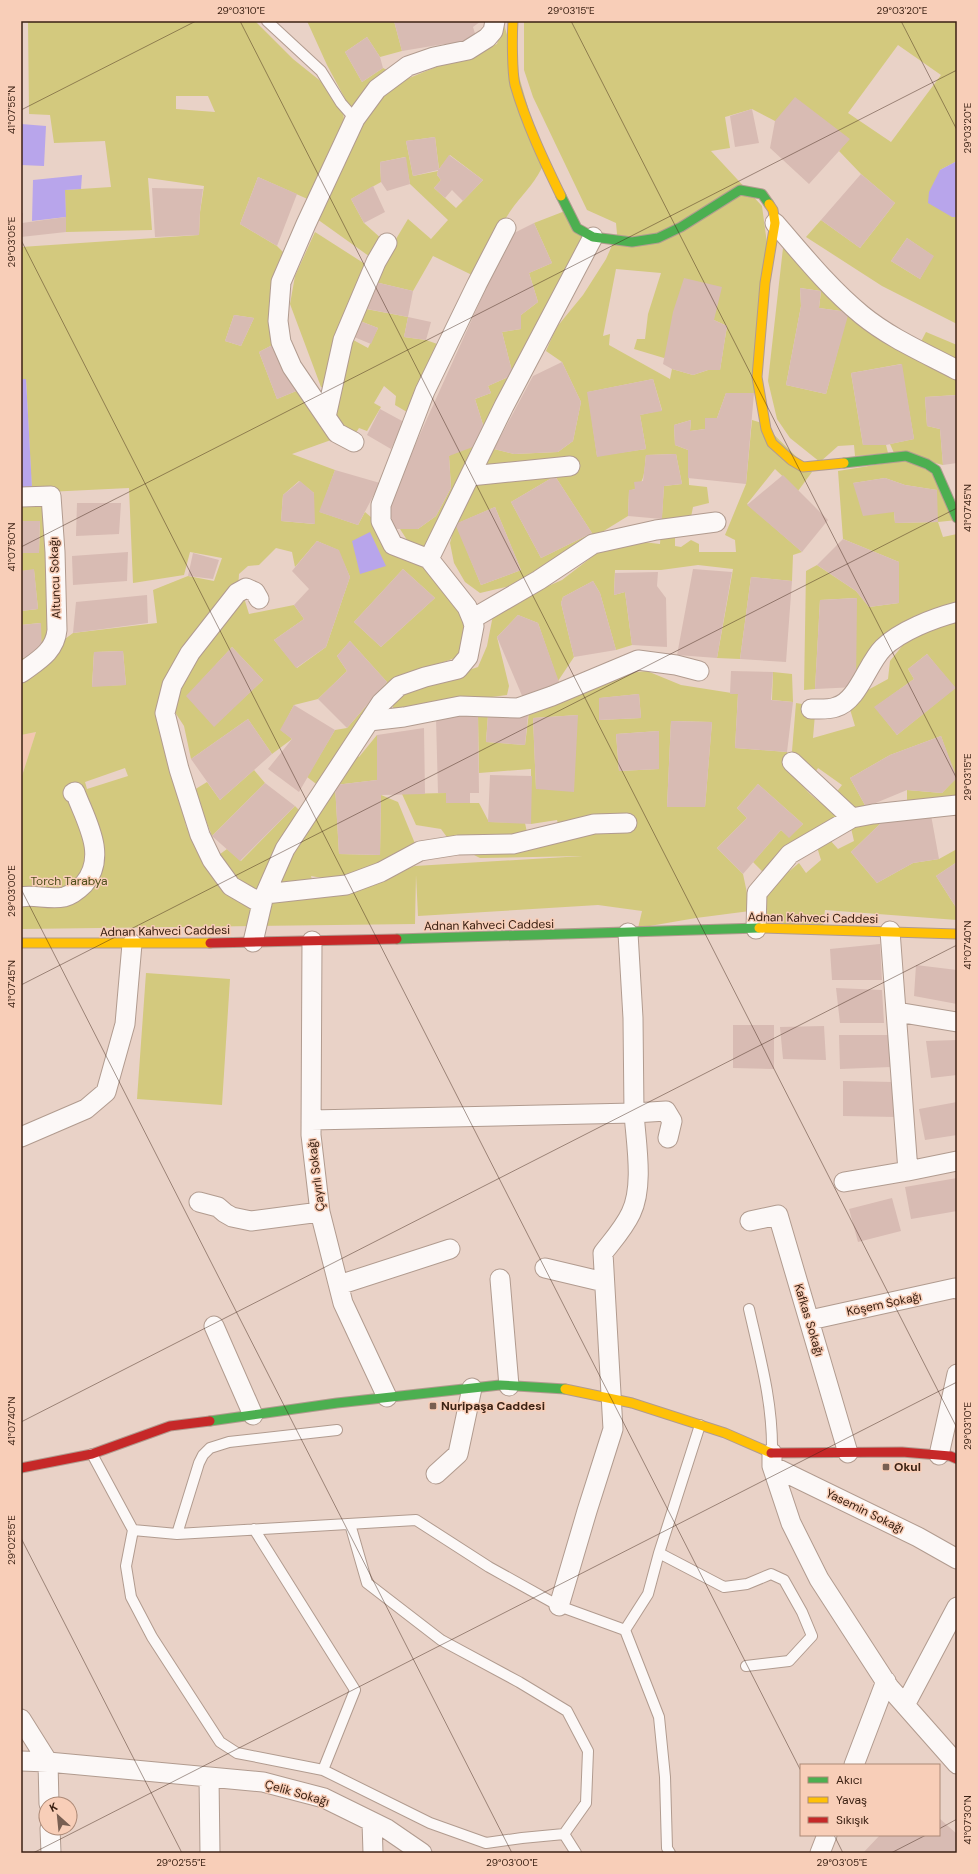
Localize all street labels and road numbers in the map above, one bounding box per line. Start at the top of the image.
street label: Altuncu Sokağı [46,537,64,619]
street label: Adnan Kahveci Caddesi [748,909,878,927]
street label: Adnan Kahveci Caddesi [424,916,554,934]
street label: Adnan Kahveci Caddesi [100,922,230,940]
street label: Çayırlı Sokağı [304,1138,328,1212]
street label: Kafkas Sokağı [790,1282,828,1358]
street label: Köşem Sokağı [845,1288,923,1320]
street label: Yasemin Sokağı [823,1485,907,1537]
street label: Çelik Sokağı [263,1776,331,1810]

